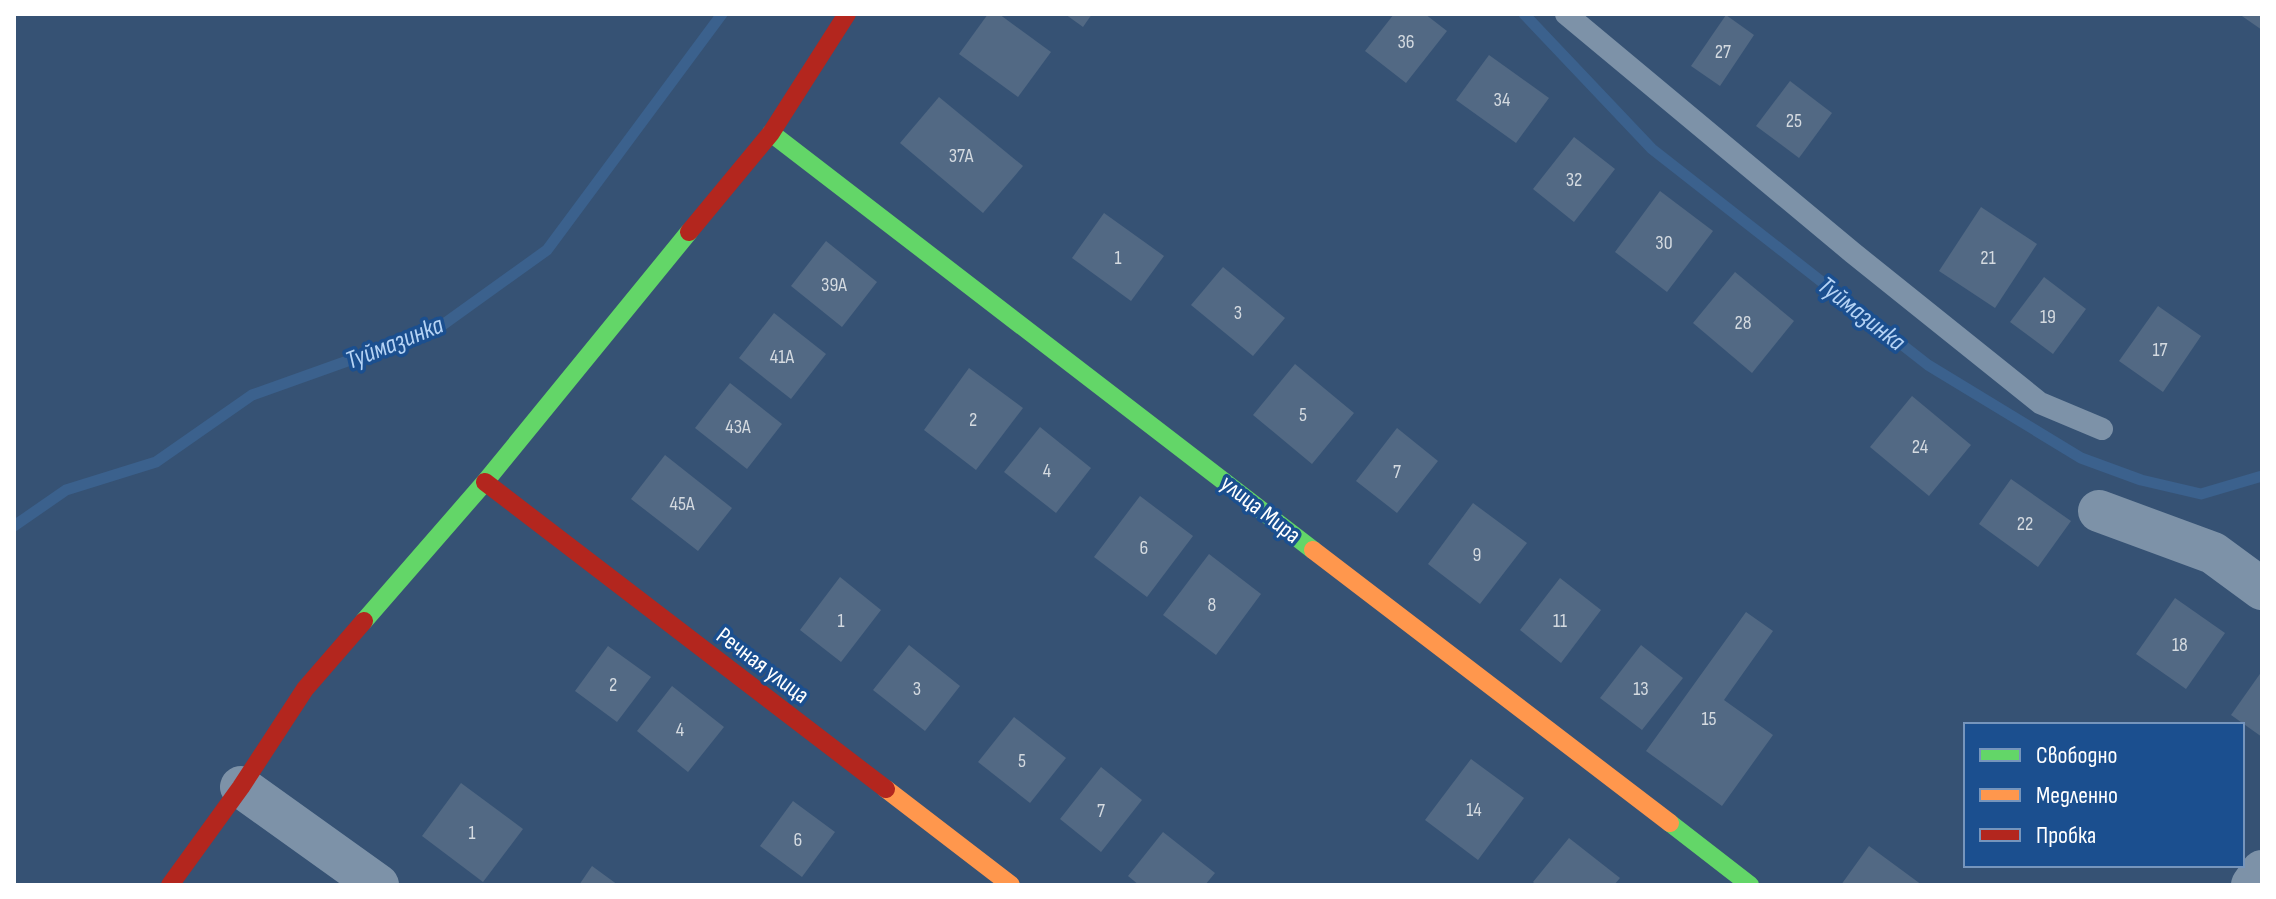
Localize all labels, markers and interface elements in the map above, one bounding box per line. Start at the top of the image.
house number: 36 [1397,30,1415,54]
house number: 27 [1715,40,1731,64]
house number: 34 [1494,88,1510,112]
house number: 25 [1786,109,1802,133]
house number: 37А [949,144,974,168]
house number: 32 [1566,168,1582,192]
house number: 30 [1655,231,1673,255]
house number: 1 [1115,246,1122,270]
house number: 21 [1980,246,1996,270]
water label: Туймазинка [1811,270,1911,358]
house number: 39А [821,273,847,297]
house number: 3 [1234,301,1242,325]
house number: 19 [2040,305,2056,329]
water label: Туймазинка [341,310,448,377]
house number: 28 [1735,311,1752,335]
house number: 17 [2153,338,2167,362]
house number: 41А [770,345,795,369]
house number: 5 [1299,403,1307,427]
house number: 2 [969,408,977,432]
house number: 43А [725,415,751,439]
house number: 24 [1912,435,1928,459]
house number: 4 [1043,459,1051,483]
house number: 7 [1393,460,1401,484]
street label: улица Мира [1215,469,1307,550]
house number: 45А [670,492,695,516]
house number: 22 [2017,512,2033,536]
house number: 6 [1140,536,1148,560]
house number: 9 [1473,543,1481,567]
house number: 8 [1208,593,1216,617]
house number: 1 [838,609,845,633]
house number: 11 [1553,609,1567,633]
street label: Речная улица [711,621,815,710]
house number: 18 [2172,633,2188,657]
house number: 2 [609,673,617,697]
house number: 3 [913,677,921,701]
house number: 13 [1633,677,1649,701]
house number: 15 [1701,707,1717,731]
house number: 4 [676,718,684,742]
legend [1964,723,2244,867]
text: Свободно [2036,741,2117,770]
house number: 5 [1018,749,1026,773]
text: Медленно [2036,781,2118,810]
house number: 14 [1466,798,1482,822]
house number: 7 [1097,799,1105,823]
house number: 1 [469,821,476,845]
text: Пробка [2036,821,2096,850]
house number: 6 [794,828,802,852]

